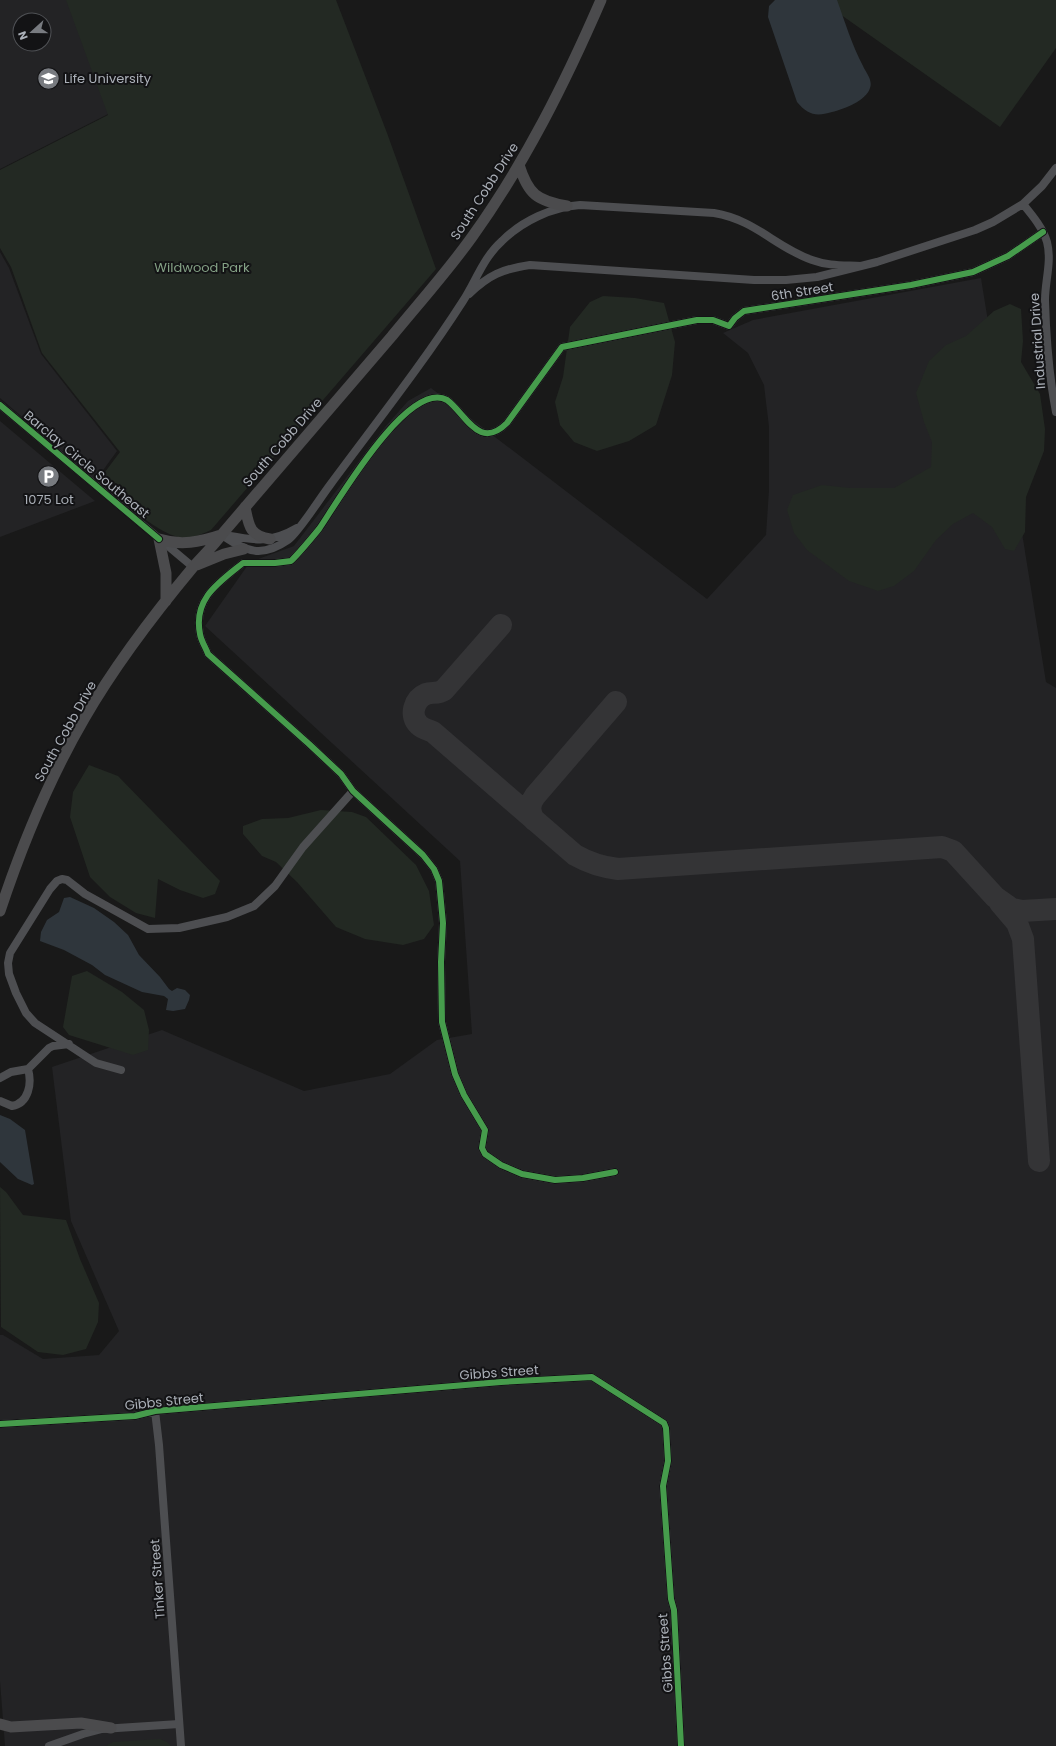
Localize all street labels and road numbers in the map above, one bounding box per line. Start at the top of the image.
street label: South Cobb Drive [446,139,523,244]
street label: 6th Street [770,277,835,306]
street label: Industrial Drive [1025,292,1050,390]
street label: South Cobb Drive [238,394,327,491]
street label: Barclay Circle Southeast [20,406,154,523]
street label: South Cobb Drive [30,677,101,785]
street label: Gibbs Street [459,1360,539,1385]
street label: Gibbs Street [124,1388,205,1415]
street label: Tinker Street [145,1538,170,1619]
street label: Gibbs Street [653,1613,678,1693]

